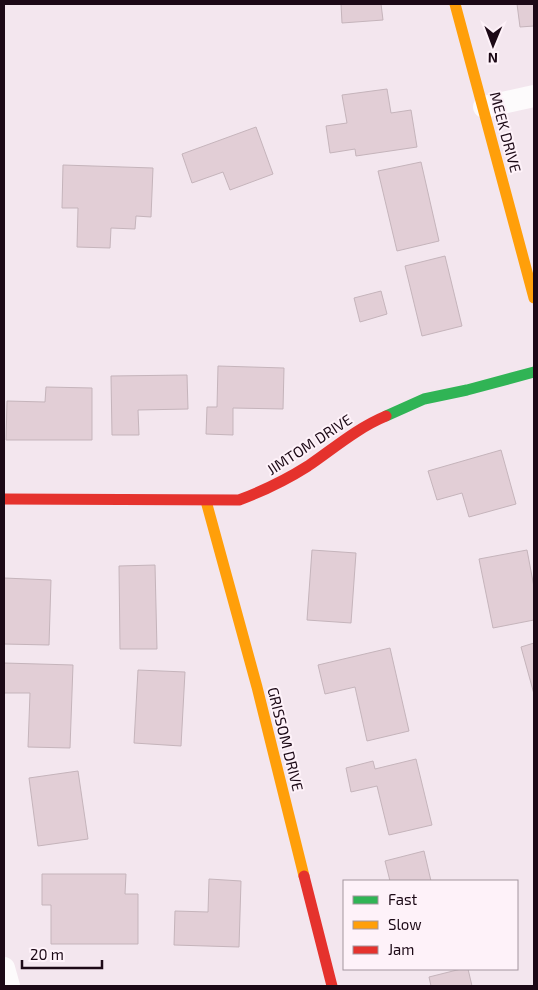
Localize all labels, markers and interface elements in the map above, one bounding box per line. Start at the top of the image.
north arrow [468,20,518,70]
text: N [488,50,498,67]
street label: MEEK DRIVE [487,90,525,174]
street label: JIMTOM DRIVE [263,410,355,478]
street label: GRISSOM DRIVE [264,685,308,793]
legend [343,880,518,970]
text: Fast [388,890,418,908]
text: Slow [388,915,422,933]
scale bar [22,938,102,970]
text: Jam [388,940,414,958]
text: 20 m [30,945,64,963]

